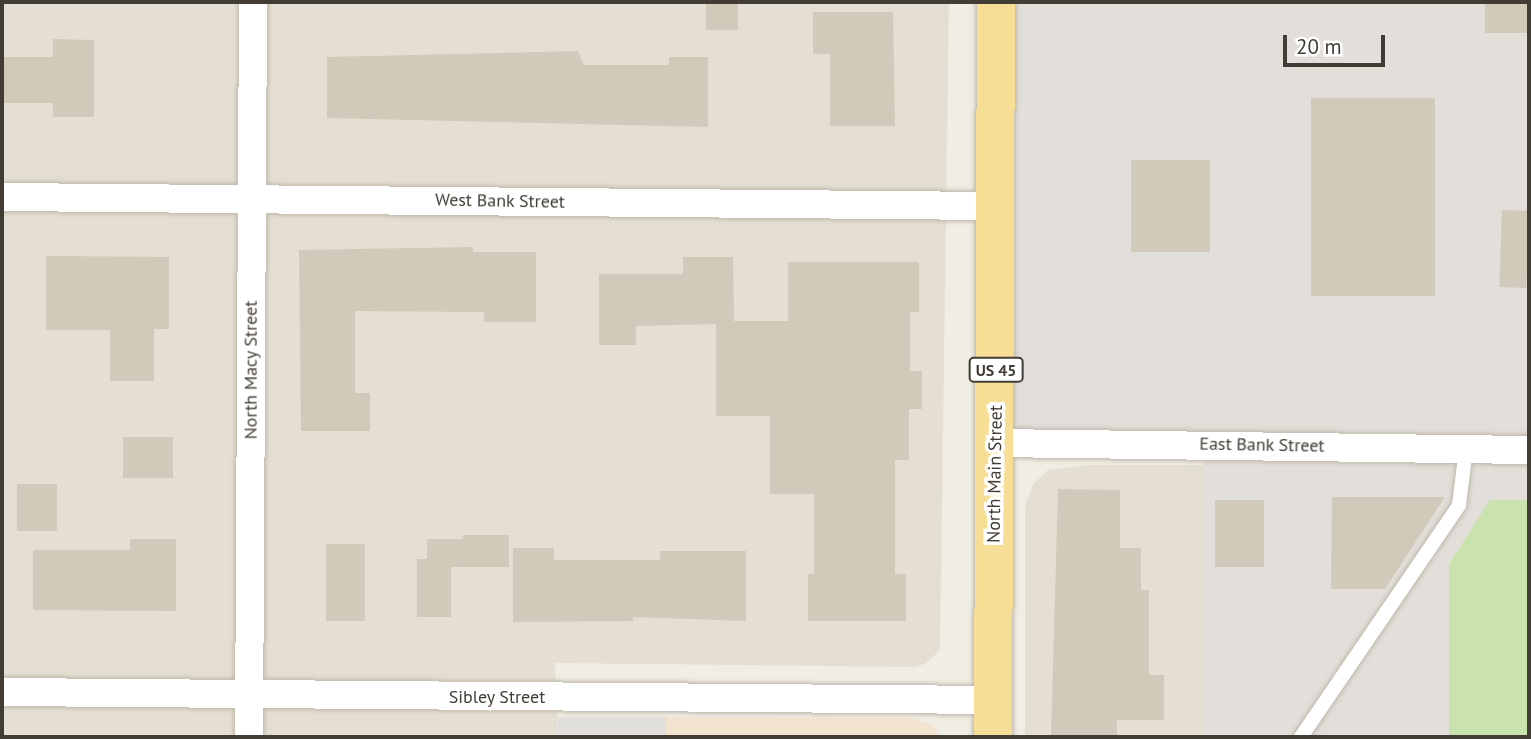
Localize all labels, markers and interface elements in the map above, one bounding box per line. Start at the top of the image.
scale bar [1286,21,1388,65]
text: 20 m [1296,33,1342,60]
street label: West Bank Street [435,189,565,213]
street label: North Macy Street [240,300,262,440]
road number: US 45 [968,358,1024,382]
street label: North Main Street [983,405,1007,543]
street label: East Bank Street [1199,433,1325,457]
street label: Sibley Street [448,686,546,708]

